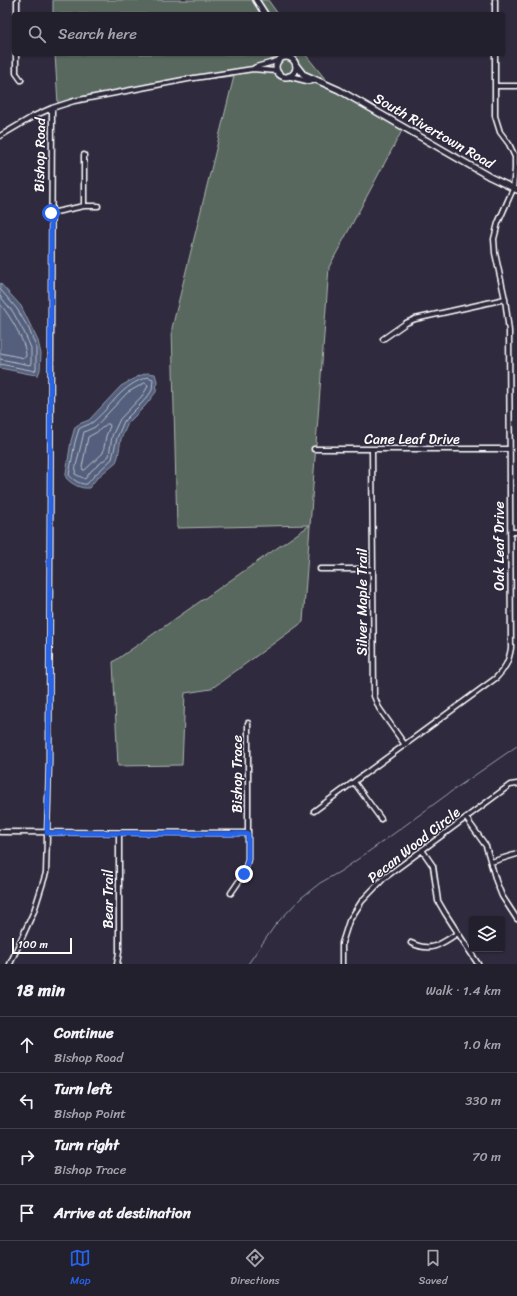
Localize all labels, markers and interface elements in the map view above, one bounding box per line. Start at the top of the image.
search box [12,12,505,56]
text: Search here [58,21,137,47]
icon: search [26,23,48,45]
street label: South Rivertown Road [369,86,501,177]
street label: Bishop Road [27,116,53,192]
route start [42,204,60,222]
street label: Cane Leaf Drive [364,427,460,452]
street label: Oak Leaf Drive [487,501,512,591]
street label: Silver Maple Trail [350,547,375,656]
street label: Bishop Trace [225,735,250,813]
street label: Pecan Wood Circle [362,800,466,890]
route end [235,865,253,883]
street label: Bear Trail [96,868,121,929]
map controls [469,916,505,952]
button: layers [469,916,505,952]
text: 100 m [18,935,48,954]
scale bar [12,936,72,955]
text: 18 min [16,975,65,1005]
text: Walk · 1.4 km [426,979,501,1002]
text: Continue [54,1020,114,1046]
text: 1.0 km [463,1033,501,1056]
icon: ahead [16,1034,38,1056]
text: Bishop Road [54,1046,123,1069]
text: Turn left [54,1076,112,1102]
text: 330 m [465,1089,501,1112]
icon: left [16,1090,38,1112]
text: Bishop Point [54,1102,126,1125]
text: Turn right [54,1132,119,1158]
text: 70 m [472,1145,501,1168]
icon: right [16,1146,38,1168]
text: Bishop Trace [54,1158,127,1181]
text: Arrive at destination [54,1200,191,1226]
icon: arrive [16,1202,38,1224]
tab: Map [69,1247,91,1290]
tab: Directions [230,1247,280,1290]
tab: Saved [419,1247,448,1290]

